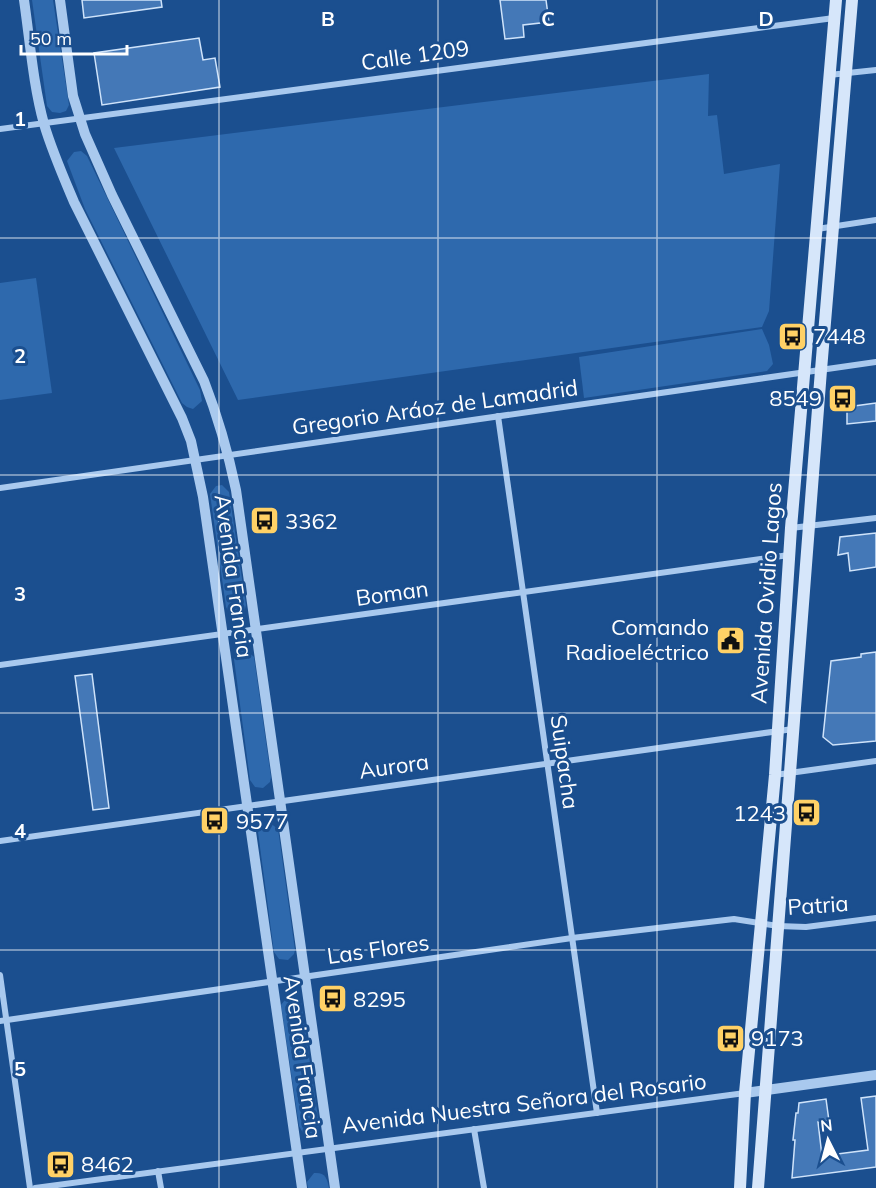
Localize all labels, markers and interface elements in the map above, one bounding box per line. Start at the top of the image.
text: B [321,6,335,31]
text: C [541,6,555,31]
text: D [758,6,774,31]
scale bar [21,18,128,56]
text: 50 m [30,27,72,50]
street label: Calle 1209 [359,34,471,76]
text: 1 [14,106,26,131]
bus stop icon: 7448 [776,320,808,352]
place label: 7448 [813,322,866,350]
text: 2 [14,343,26,368]
street label: Gregorio Aráoz de Lamadrid [290,373,580,441]
bus stop icon: 8549 [827,382,859,414]
place label: 8549 [769,384,822,412]
street label: Avenida Ovidio Lagos [744,481,788,705]
street label: Avenida Francia [209,492,259,660]
bus stop icon: 3362 [248,505,280,537]
place label: 3362 [285,507,338,535]
street label: Boman [354,574,430,612]
text: 3 [14,581,26,606]
place label: Comando Radioeléctrico [565,613,709,666]
public building icon: Comando Radioeléctrico [714,624,746,656]
street label: Suipacha [545,713,585,811]
street label: Aurora [357,747,431,785]
bus stop icon: 1243 [791,797,823,829]
place label: 1243 [733,799,786,827]
bus stop icon: 9577 [199,805,231,837]
place label: 9577 [236,807,289,835]
text: 4 [14,818,26,843]
street label: Patria [787,889,849,921]
street label: Las Flores [325,928,431,970]
street label: Avenida Francia [278,973,328,1141]
bus stop icon: 8295 [316,983,348,1015]
place label: 8295 [353,985,406,1013]
bus stop icon: 9173 [714,1022,746,1054]
place label: 9173 [751,1024,804,1052]
text: 5 [14,1056,26,1081]
street label: Avenida Nuestra Señora del Rosario [340,1067,708,1139]
north arrow [798,1110,858,1170]
text: N [819,1115,833,1136]
bus stop icon: 8462 [44,1148,76,1180]
place label: 8462 [81,1150,134,1178]

